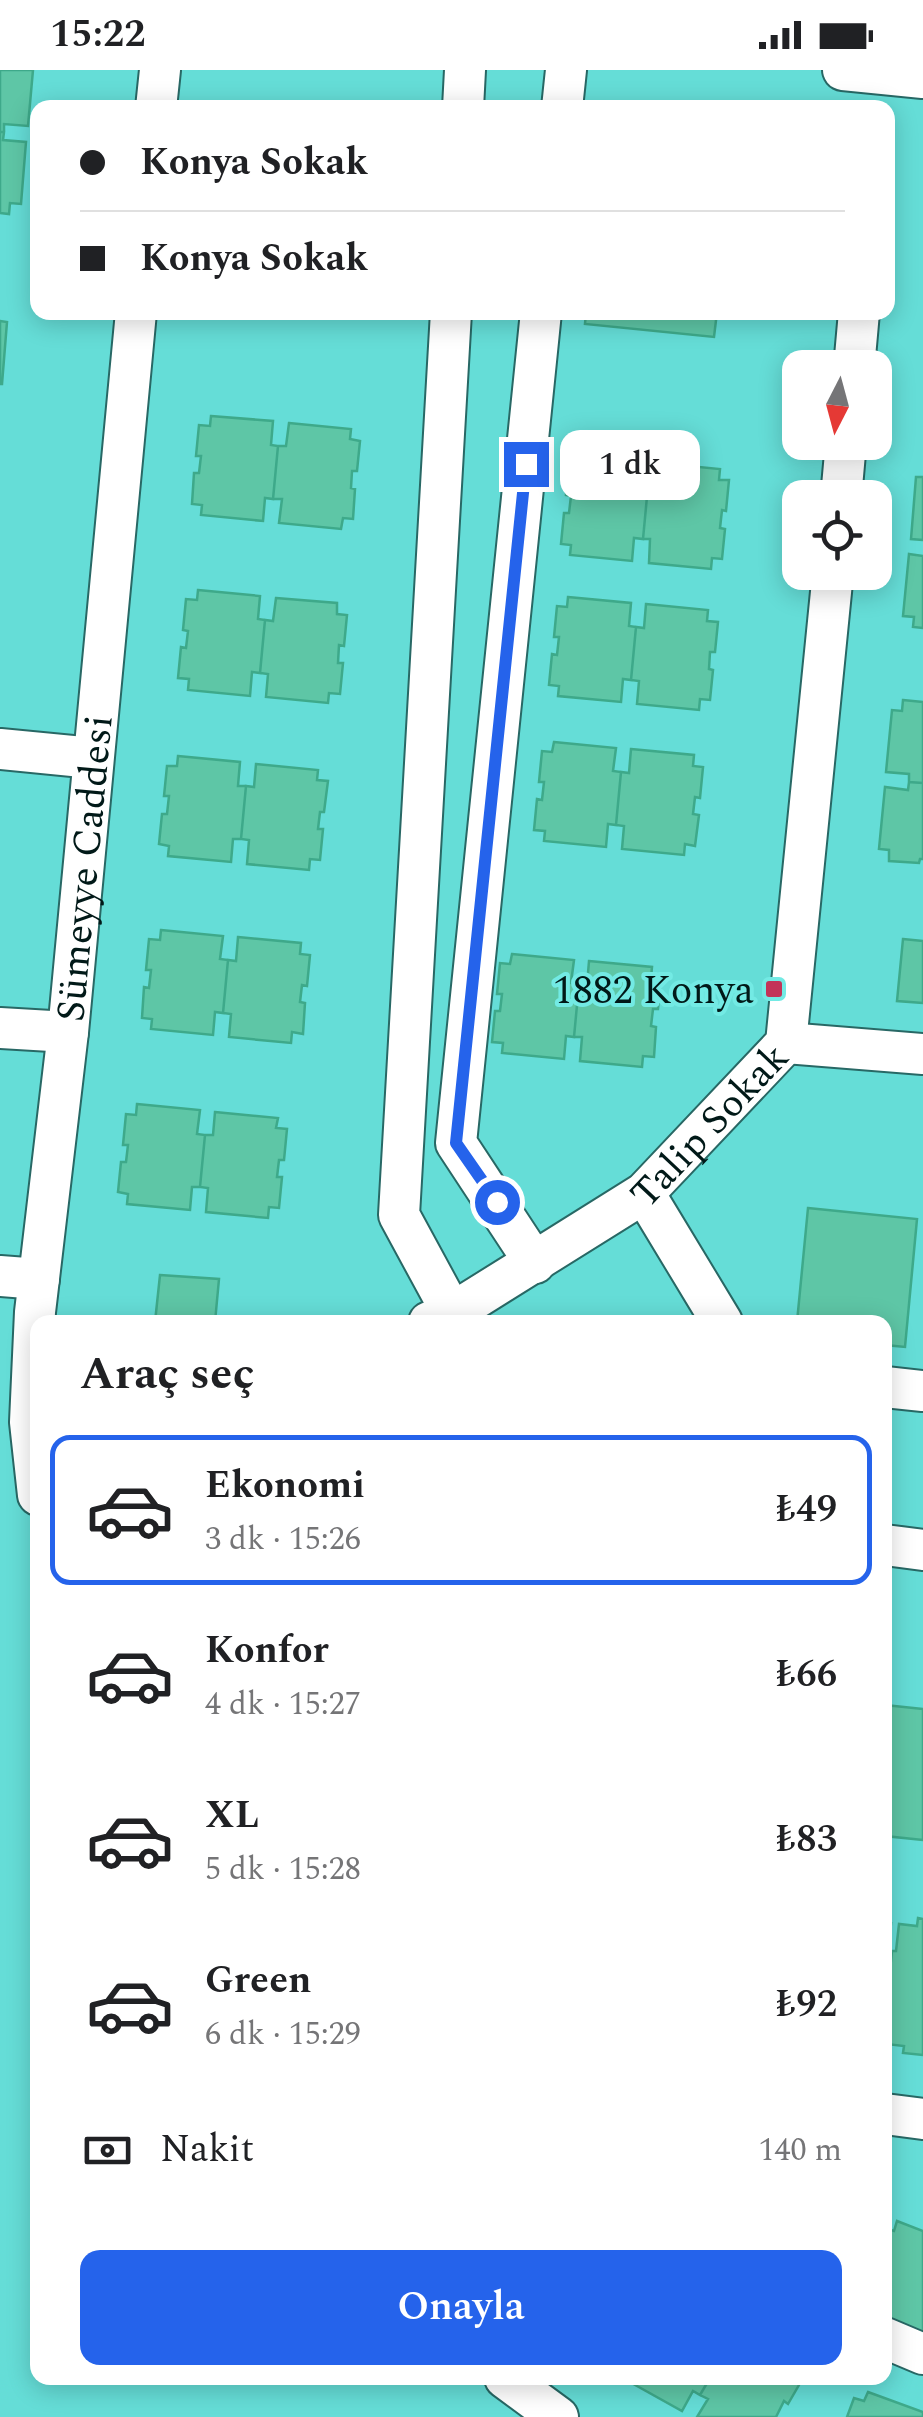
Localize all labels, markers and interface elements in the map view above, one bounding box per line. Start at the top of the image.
text: 15:22 [50,6,145,64]
text: Konya Sokak [140,134,368,192]
text: Konya Sokak [140,230,368,288]
north arrow [782,350,892,460]
map controls [782,350,892,590]
callout: 1 dk [561,429,701,499]
text: 1 dk [599,440,661,489]
route end [504,442,549,487]
button: locate [782,480,892,590]
street label: Sümeyye Caddesi [41,712,131,1025]
place label: 1882 Konya [553,961,754,1022]
marker: 1882 Konya [763,978,785,1000]
street label: Talip Sokak [616,1030,804,1223]
route start [475,1180,520,1225]
text: Araç seç [80,1340,255,1409]
text: Ekonomi [205,1457,365,1515]
icon: car [85,1465,175,1555]
text: ₺49 [776,1481,837,1539]
text: 3 dk · 15:26 [205,1515,361,1564]
text: Konfor [205,1622,329,1680]
icon: car [85,1630,175,1720]
text: ₺66 [776,1646,837,1704]
text: 4 dk · 15:27 [205,1680,361,1729]
text: XL [205,1787,259,1845]
icon: car [85,1795,175,1885]
text: ₺83 [776,1811,837,1869]
text: 5 dk · 15:28 [205,1845,361,1894]
text: Green [205,1952,312,2010]
icon: car [85,1960,175,2050]
text: ₺92 [776,1976,837,2034]
text: 6 dk · 15:29 [205,2010,361,2059]
text: Nakit [160,2121,254,2179]
icon: cash [80,2123,135,2178]
text: 140 m [758,2126,842,2175]
button: Onayla [80,2250,842,2365]

